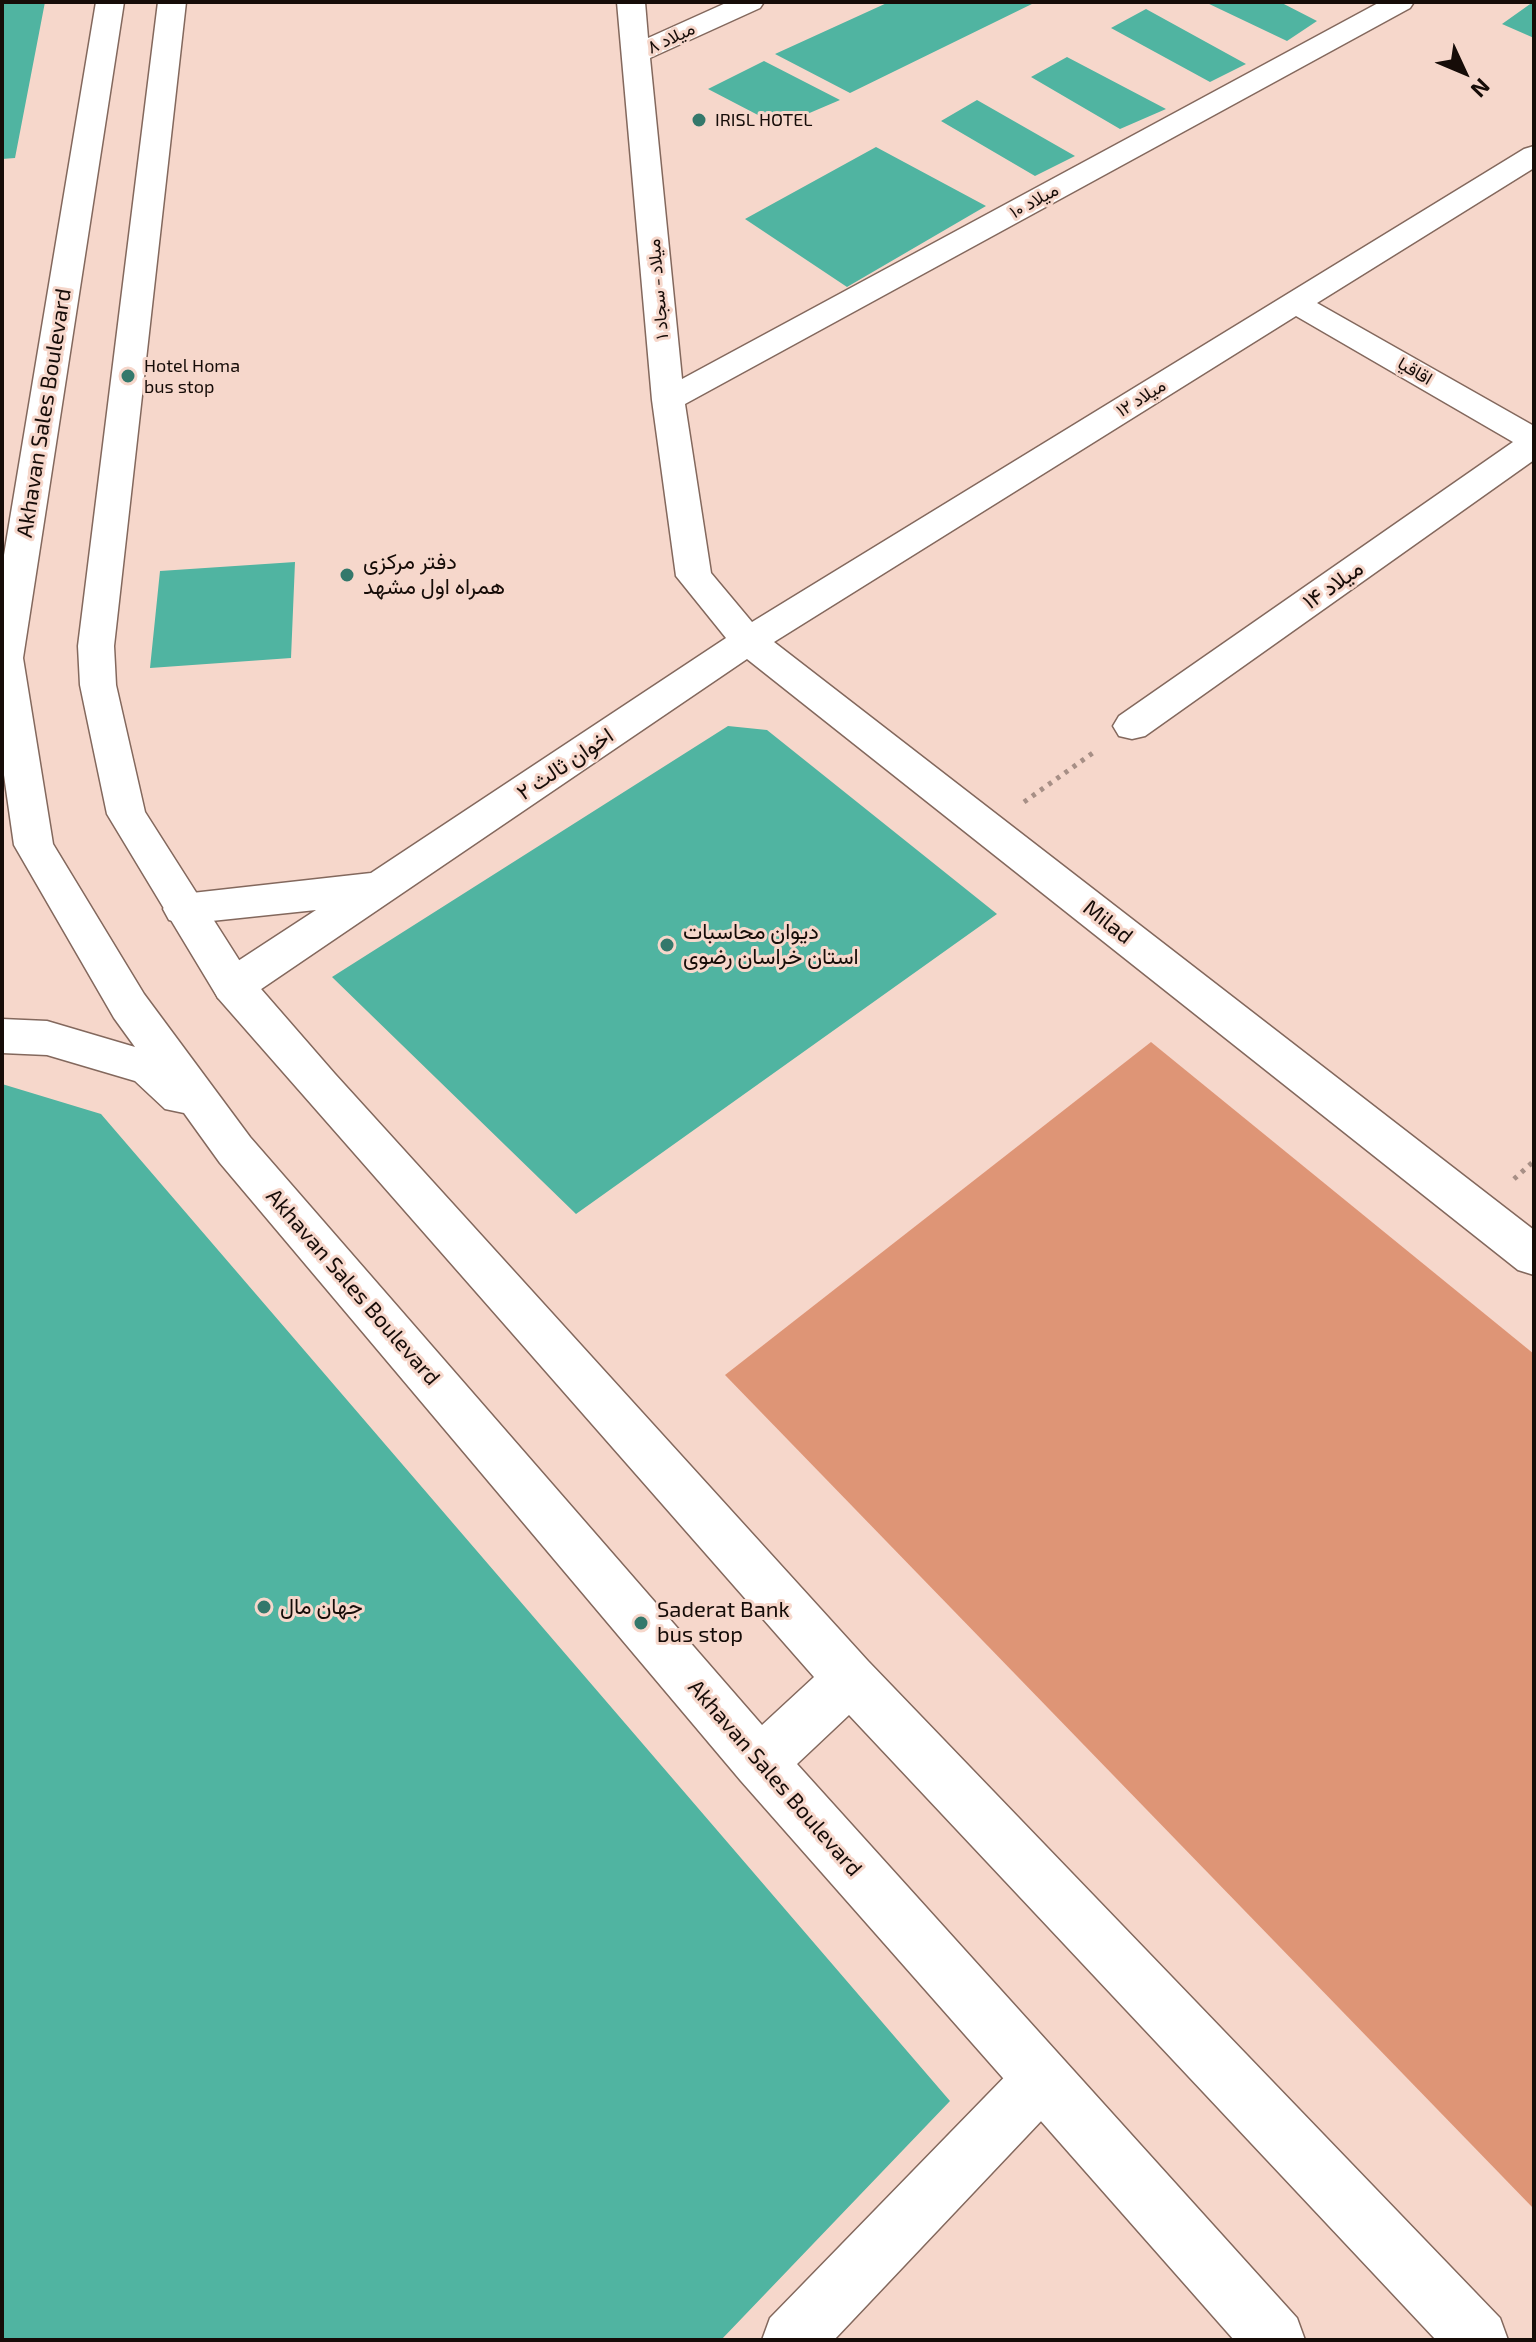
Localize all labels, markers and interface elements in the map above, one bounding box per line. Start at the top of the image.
street label: میلاد ۸ [644,18,698,58]
north arrow [1424,32,1504,112]
text: N [1466,74,1496,103]
place label: IRISL HOTEL [715,109,813,131]
marker: IRISL HOTEL [690,111,708,129]
street label: میلاد ۱۰ [1006,179,1062,223]
street label: میلاد - سجاد ۱ [643,238,673,340]
street label: Akhavan Sales Boulevard [11,287,77,539]
street label: اقاقیا [1394,353,1436,389]
place label: Hotel Homa bus stop [144,355,240,398]
marker: Hotel Homa bus stop [119,367,137,385]
street label: میلاد ۱۲ [1112,374,1170,422]
place label: دفتر مرکزی همراه اول مشهد [363,549,505,600]
street label: میلاد ۱۴ [1298,555,1368,615]
marker: دفتر مرکزی همراه اول مشهد [338,566,356,584]
street label: اخوان ثالث ۲ [512,722,618,806]
street label: Milad [1078,894,1138,950]
place label: دیوان محاسبات استان خراسان رضوی [683,919,859,970]
marker: دیوان محاسبات استان خراسان رضوی [658,936,676,954]
street label: Akhavan Sales Boulevard [260,1183,446,1391]
place label: جهان مال [280,1594,363,1620]
place label: Saderat Bank bus stop [657,1597,790,1648]
marker: جهان مال [255,1598,273,1616]
marker: Saderat Bank bus stop [632,1614,650,1632]
street label: Akhavan Sales Boulevard [682,1674,868,1882]

